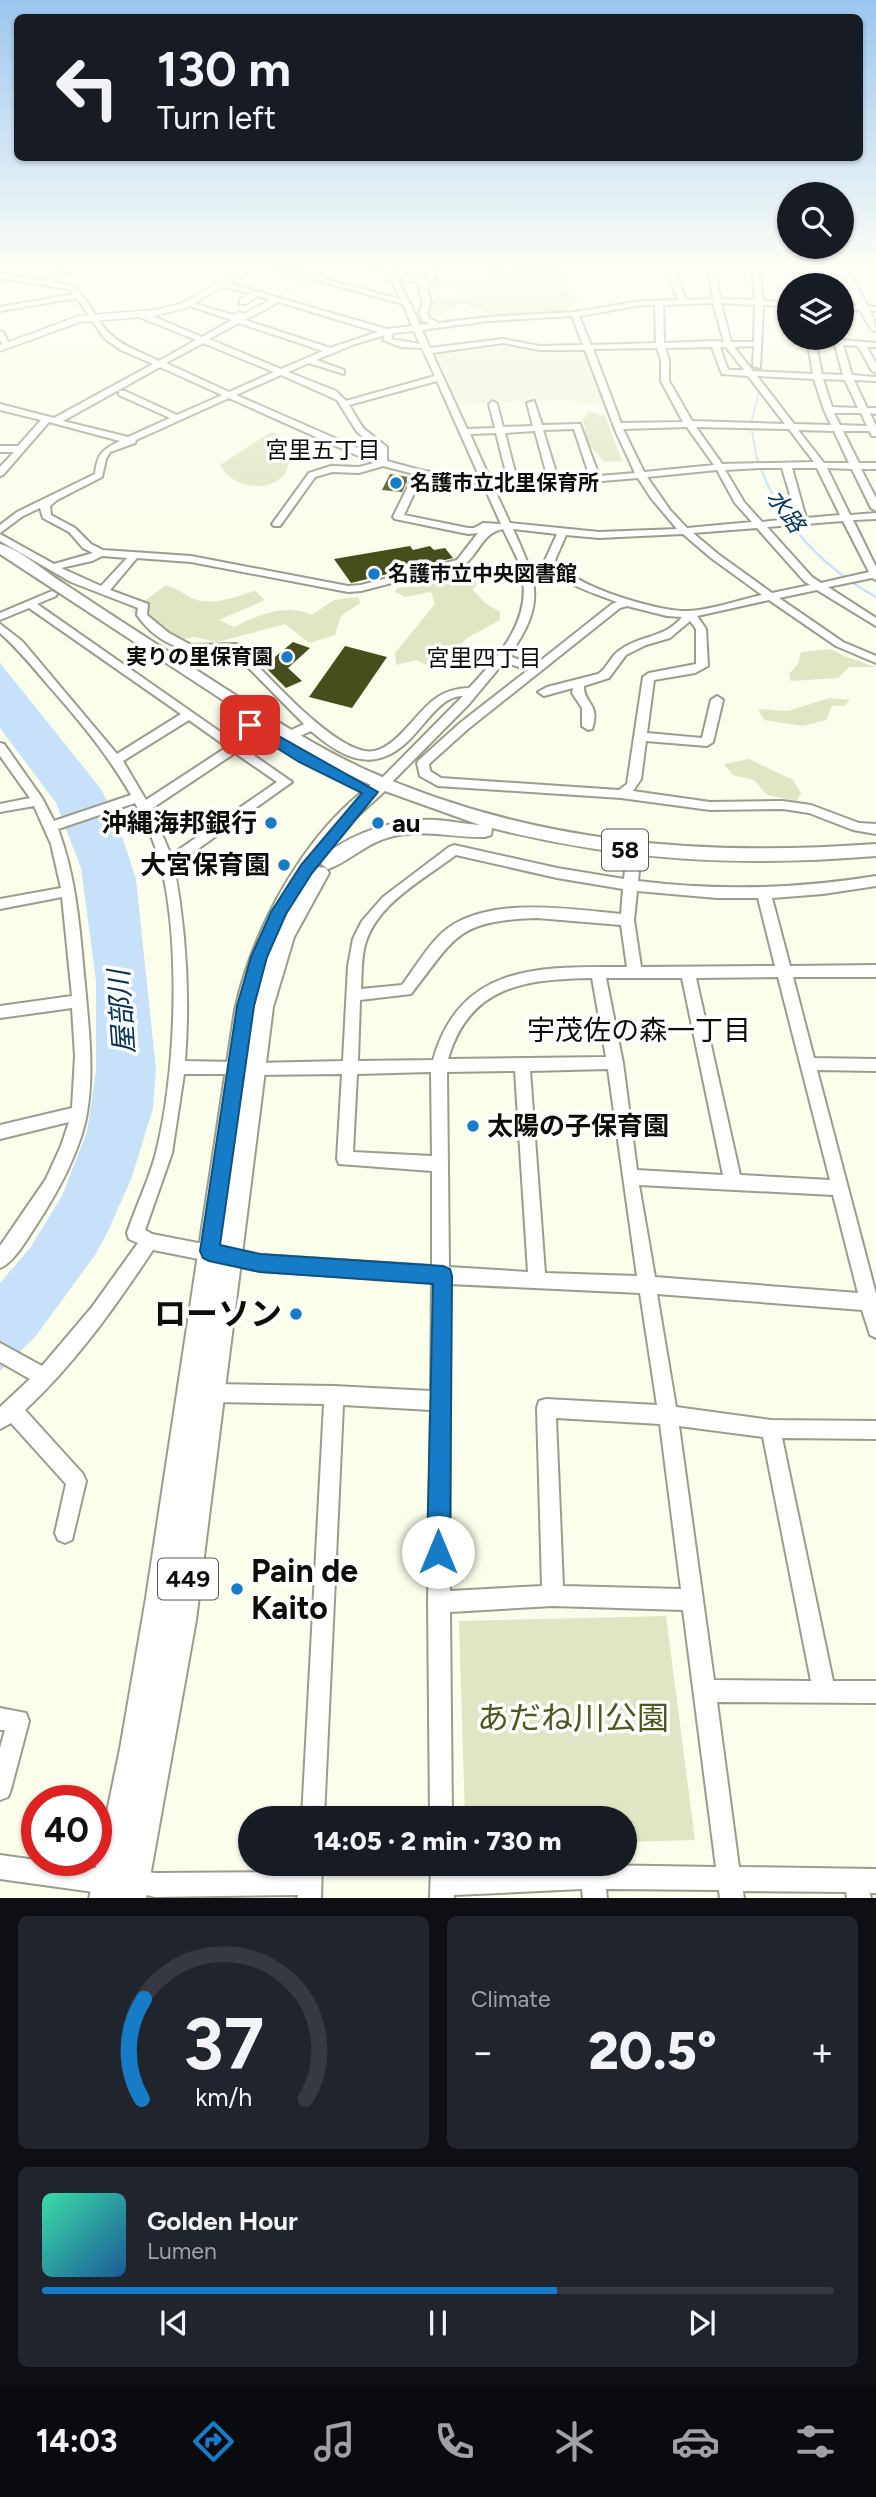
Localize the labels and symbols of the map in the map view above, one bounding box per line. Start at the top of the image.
district label: 宮里五丁目 [266,436,381,464]
place label: 名護市立北里保育所 [410,470,599,495]
marker: 名護市立北里保育所 [388,475,404,491]
water label: 水路 [761,484,812,539]
place label: 名護市立中央図書館 [388,561,577,586]
marker: 名護市立中央図書館 [366,566,382,582]
place label: 実りの里保育園 [126,644,273,669]
district label: 宮里四丁目 [427,644,542,672]
marker: 実りの里保育園 [279,649,295,665]
pin [220,695,280,755]
place label: 沖縄海邦銀行 [101,807,257,839]
place label: au [392,807,421,839]
marker: 沖縄海邦銀行 [263,815,279,831]
marker: au [370,815,386,831]
road number: 58 [602,830,648,870]
place label: 大宮保育園 [140,849,270,881]
marker: 大宮保育園 [276,857,292,873]
water label: 屋部川 [101,966,141,1055]
district label: 宇茂佐の森一丁目 [527,1013,751,1047]
place label: 太陽の子保育園 [487,1110,669,1142]
marker: 太陽の子保育園 [465,1118,481,1134]
place label: ローソン [154,1295,282,1333]
marker: ローソン [288,1306,304,1322]
position arrow [401,1515,475,1589]
place label: Pain de Kaito [251,1552,358,1627]
road number: 449 [158,1559,218,1600]
marker: Pain de Kaito [229,1581,245,1597]
park label: あだね川公園 [477,1699,669,1737]
speed limit sign: 40 [21,1785,112,1876]

